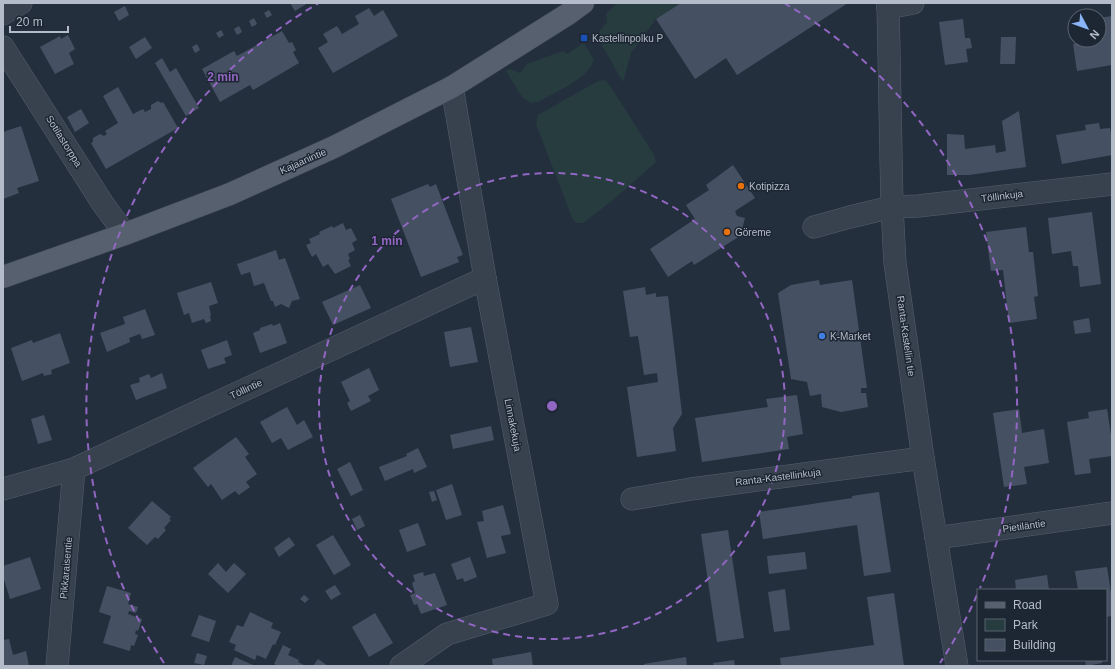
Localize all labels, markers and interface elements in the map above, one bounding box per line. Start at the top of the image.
scale bar [10,8,68,34]
north arrow [1067,8,1107,48]
text: 20 m [16,15,43,29]
text: N [1087,28,1102,42]
marker: Kastellinpolku P [579,33,589,43]
place label: Kastellinpolku P [592,33,663,44]
text: 2 min [207,70,239,84]
street label: Sotilastorppa [44,113,84,169]
street label: Kajaanintie [278,146,328,176]
marker: Kotipizza [736,181,746,191]
place label: Kotipizza [749,181,790,192]
street label: Töllinkuja [980,188,1024,204]
marker: Göreme [722,227,732,237]
place label: Göreme [735,227,772,238]
text: 1 min [371,234,403,248]
street label: Ranta-Kastellin tie [895,295,917,377]
marker: K-Market [817,331,827,341]
place label: K-Market [830,331,871,342]
street label: Töllintie [228,377,264,401]
street label: Linnakekuja [503,398,524,453]
centre of rings [545,399,559,413]
street label: Ranta-Kastellinkuja [735,466,822,488]
street label: Pietiläntie [1002,517,1047,534]
street label: Pikkaraisentie [58,536,74,599]
legend [977,589,1107,661]
text: Road [1013,598,1042,612]
text: Park [1013,618,1039,632]
text: Building [1013,638,1056,652]

